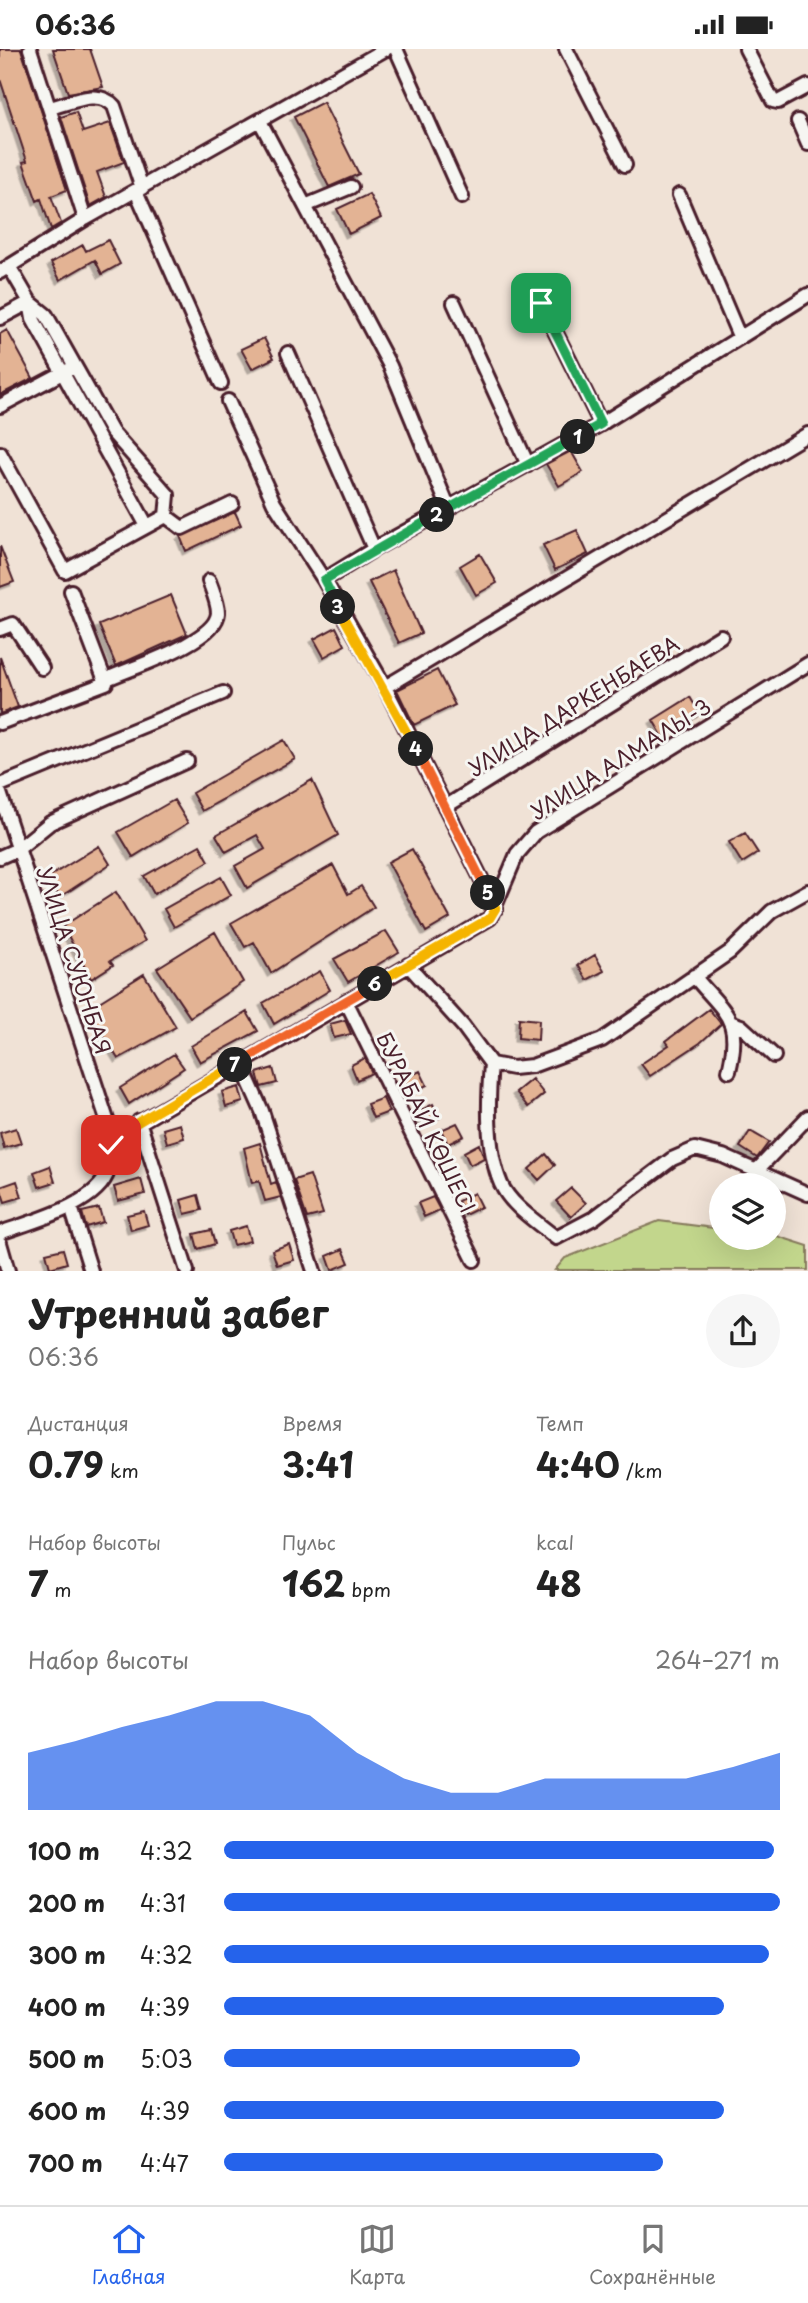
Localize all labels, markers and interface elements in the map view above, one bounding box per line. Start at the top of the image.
text: 06:36 [35,5,116,44]
pin [511,273,571,333]
icon: arrive [522,284,560,322]
pin: 1 [560,419,596,455]
text: 1 [573,422,582,450]
pin: 2 [420,497,454,533]
text: 2 [430,500,443,528]
pin: 3 [320,589,356,625]
text: 3 [331,592,344,620]
street label: УЛИЦА ДАРКЕНБАЕВА [461,627,685,783]
street label: УЛИЦА АЛМАЛЫ-3 [524,689,716,827]
pin: 4 [398,731,434,767]
text: 4 [409,734,422,762]
street label: УЛИЦА СУЮНБАЯ [30,862,120,1058]
pin: 5 [470,875,505,911]
text: 5 [481,878,494,906]
pin: 6 [358,967,392,1002]
text: 6 [368,969,381,997]
street label: БУРАБАЙ КӨШЕСІ [369,1026,485,1218]
pin: 7 [218,1047,252,1083]
text: 7 [229,1050,240,1078]
pin [81,1115,141,1175]
icon: check [92,1126,130,1164]
map controls [709,1173,786,1250]
button: layers [709,1173,786,1250]
text: Утренний забег [28,1284,328,1341]
button: share [706,1294,780,1368]
text: 06:36 [28,1339,99,1374]
text: Дистанция [28,1409,129,1437]
text: Время [282,1409,343,1437]
text: Темп [536,1409,584,1437]
text: 0.79 [28,1437,104,1490]
text: 3:41 [282,1437,354,1490]
text: 4:40 [536,1437,620,1490]
text: km [104,1456,139,1484]
text: /km [620,1456,662,1484]
text: Набор высоты [28,1528,161,1556]
text: Пульс [282,1528,336,1556]
text: kcal [536,1528,574,1556]
text: 7 [28,1556,48,1609]
text: 162 [282,1556,345,1609]
text: 48 [536,1556,582,1609]
text: m [48,1575,72,1603]
text: bpm [345,1575,391,1603]
text: Набор высоты [28,1642,189,1677]
text: 264–271 m [655,1642,780,1677]
text: 100 m [28,1833,100,1868]
text: 4:32 [140,1833,193,1868]
text: 200 m [28,1885,105,1920]
text: 4:31 [140,1885,186,1920]
text: 300 m [28,1937,106,1972]
text: 4:32 [140,1937,193,1972]
text: 400 m [28,1989,106,2024]
text: 4:39 [140,1989,190,2024]
text: 500 m [28,2041,105,2076]
text: 5:03 [140,2041,193,2076]
text: 600 m [28,2093,106,2128]
text: 4:39 [140,2093,190,2128]
text: 700 m [28,2145,103,2180]
text: 4:47 [140,2145,189,2180]
tab: Главная [92,2220,166,2290]
tab: Карта [349,2220,405,2290]
tab: Сохранённые [589,2220,716,2290]

